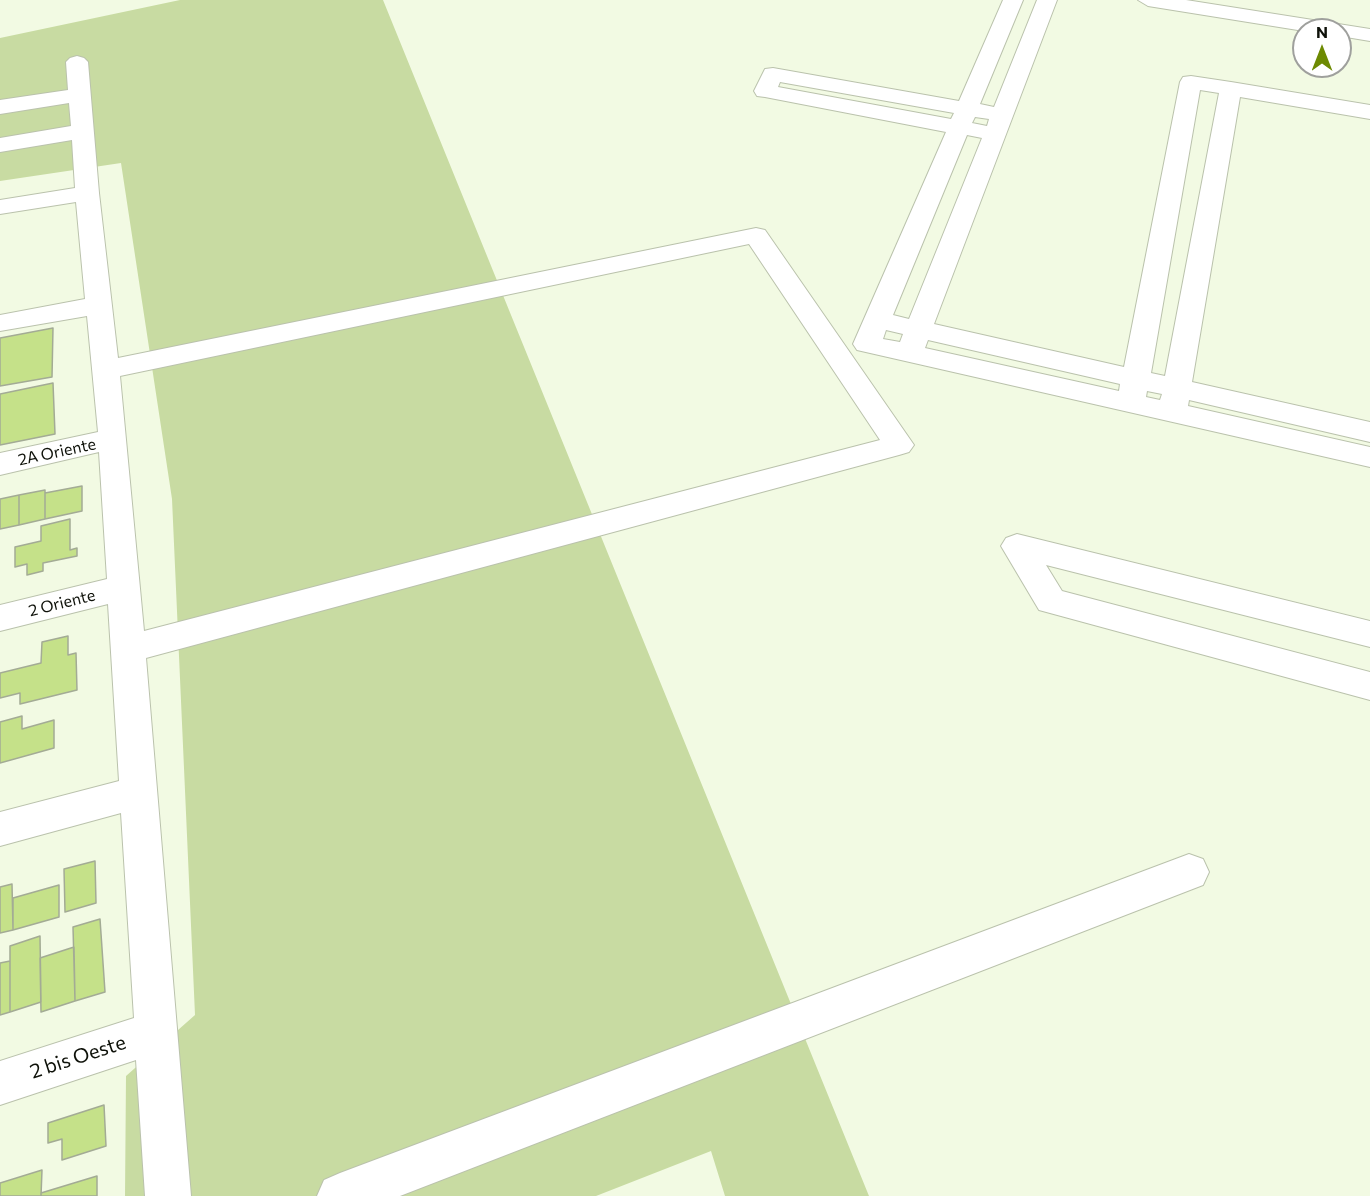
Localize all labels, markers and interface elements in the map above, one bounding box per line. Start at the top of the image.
north arrow [1292,18,1352,78]
text: N [1316,22,1328,41]
street label: 2A Oriente [16,434,98,470]
street label: 2 Oriente [27,585,97,621]
street label: 2 bis Oeste [27,1030,129,1084]

